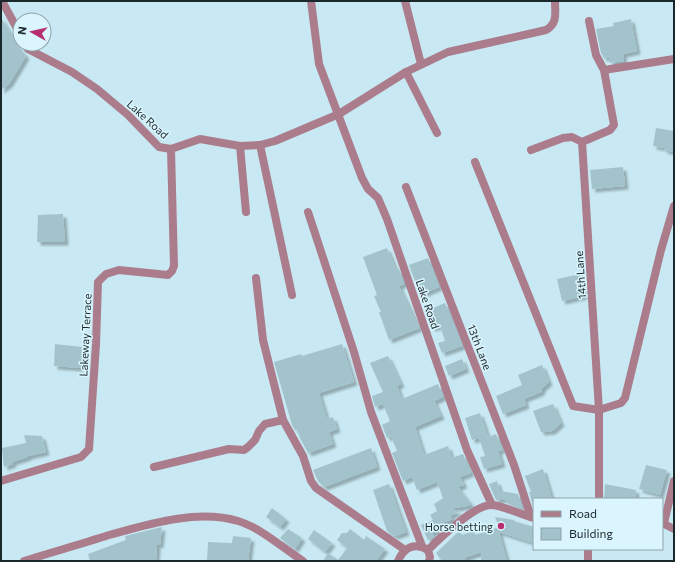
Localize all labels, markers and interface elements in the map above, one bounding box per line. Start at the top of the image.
north arrow [12,12,52,52]
text: N [15,26,29,36]
street label: Lake Road [125,97,171,141]
street label: 14th Lane [572,250,588,300]
street label: Lake Road [413,278,443,330]
street label: Lakeway Terrace [76,293,94,377]
street label: 13th Lane [465,322,495,372]
legend [533,498,663,550]
text: Road [569,506,597,520]
place label: Horse betting [425,520,493,533]
marker: Horse betting [496,521,506,531]
text: Building [569,526,613,540]

